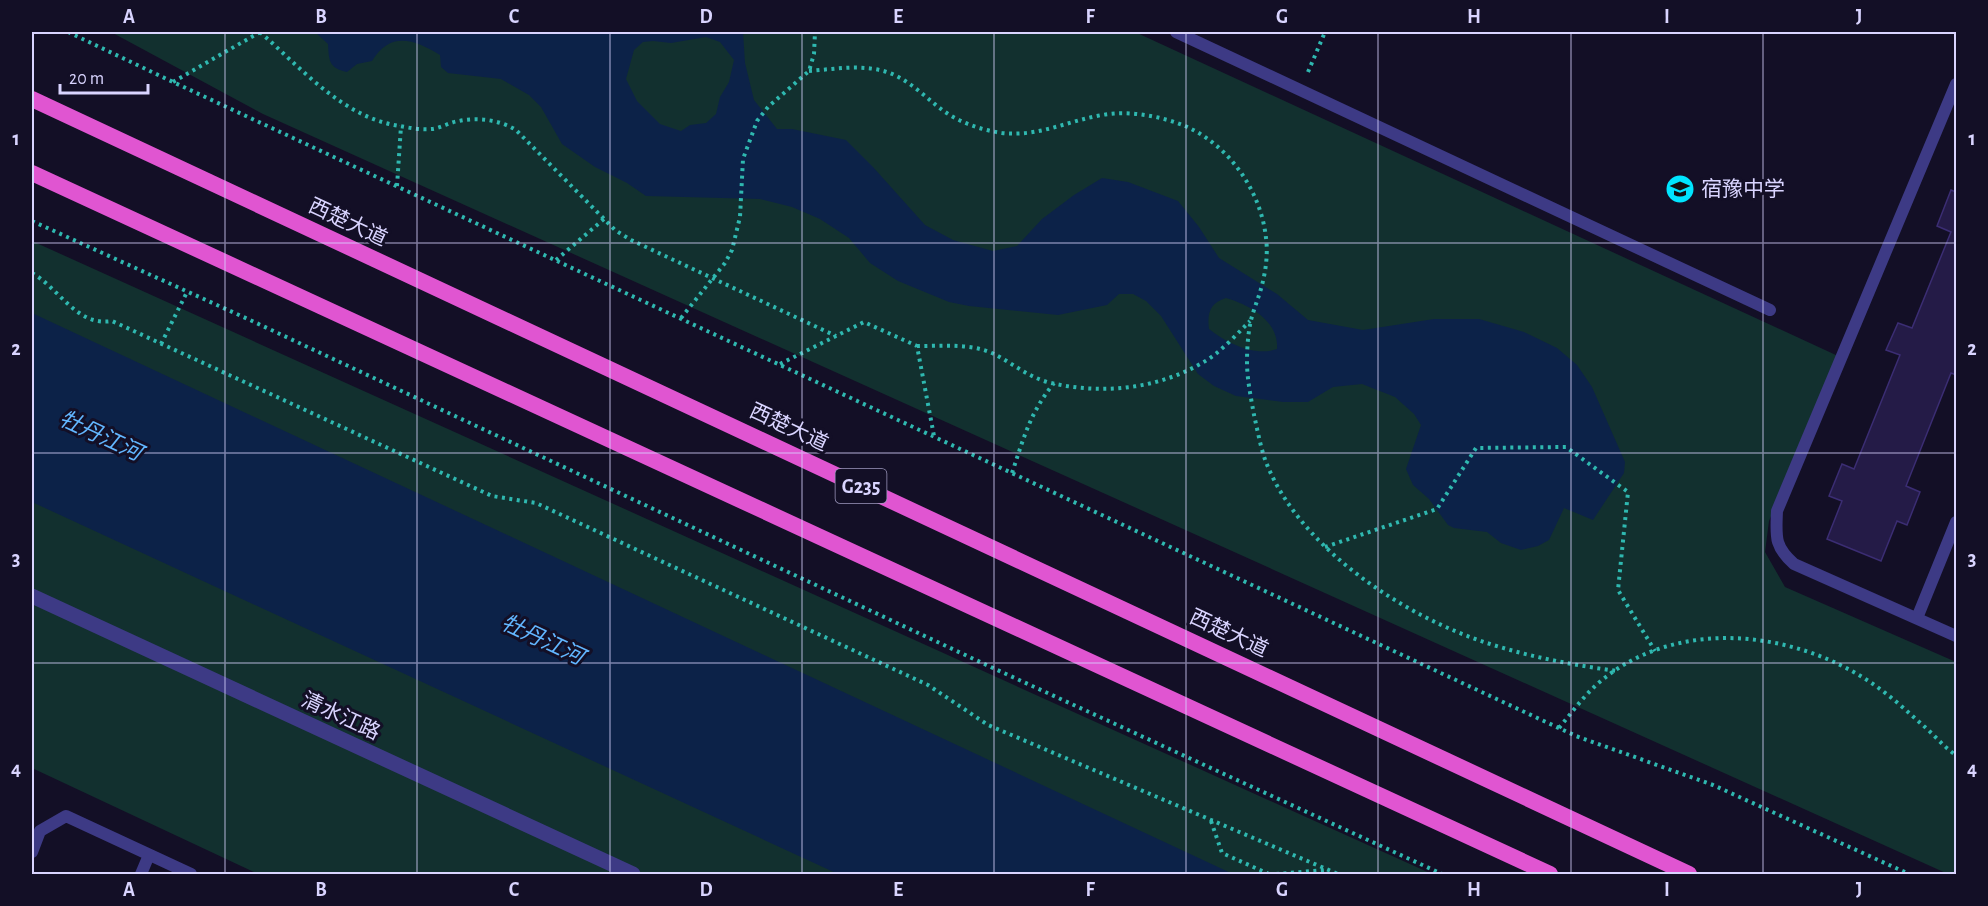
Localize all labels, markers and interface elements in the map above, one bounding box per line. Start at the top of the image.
text: A [123,7,135,27]
text: B [315,7,327,27]
text: C [509,7,520,27]
text: D [699,7,713,27]
text: E [893,7,903,27]
text: F [1085,7,1095,27]
text: G [1276,7,1288,27]
text: H [1467,7,1481,27]
text: I [1664,7,1670,27]
text: J [1856,7,1862,27]
scale bar [60,57,148,95]
text: 20 m [69,70,104,88]
text: 1 [12,129,20,149]
text: 1 [1968,129,1976,149]
school or university icon: 宿豫中学 [1664,173,1696,205]
place label: 宿豫中学 [1701,178,1785,200]
street label: 西楚大道 [305,194,391,250]
text: 2 [11,339,21,359]
text: 2 [1967,339,1977,359]
street label: 西楚大道 [746,399,832,455]
water label: 牡丹江河 [56,406,149,466]
road number: G235 [836,469,886,503]
text: 3 [12,549,20,569]
text: 3 [1968,549,1976,569]
street label: 西楚大道 [1186,605,1272,661]
water label: 牡丹江河 [498,610,591,670]
street label: 清水江路 [298,688,384,744]
text: 4 [11,759,21,779]
text: 4 [1967,759,1977,779]
text: A [123,880,135,900]
text: B [315,880,327,900]
text: C [509,880,520,900]
text: D [699,880,713,900]
text: E [893,880,903,900]
text: F [1085,880,1095,900]
text: G [1276,880,1288,900]
text: H [1467,880,1481,900]
text: I [1664,880,1670,900]
text: J [1856,880,1862,900]

